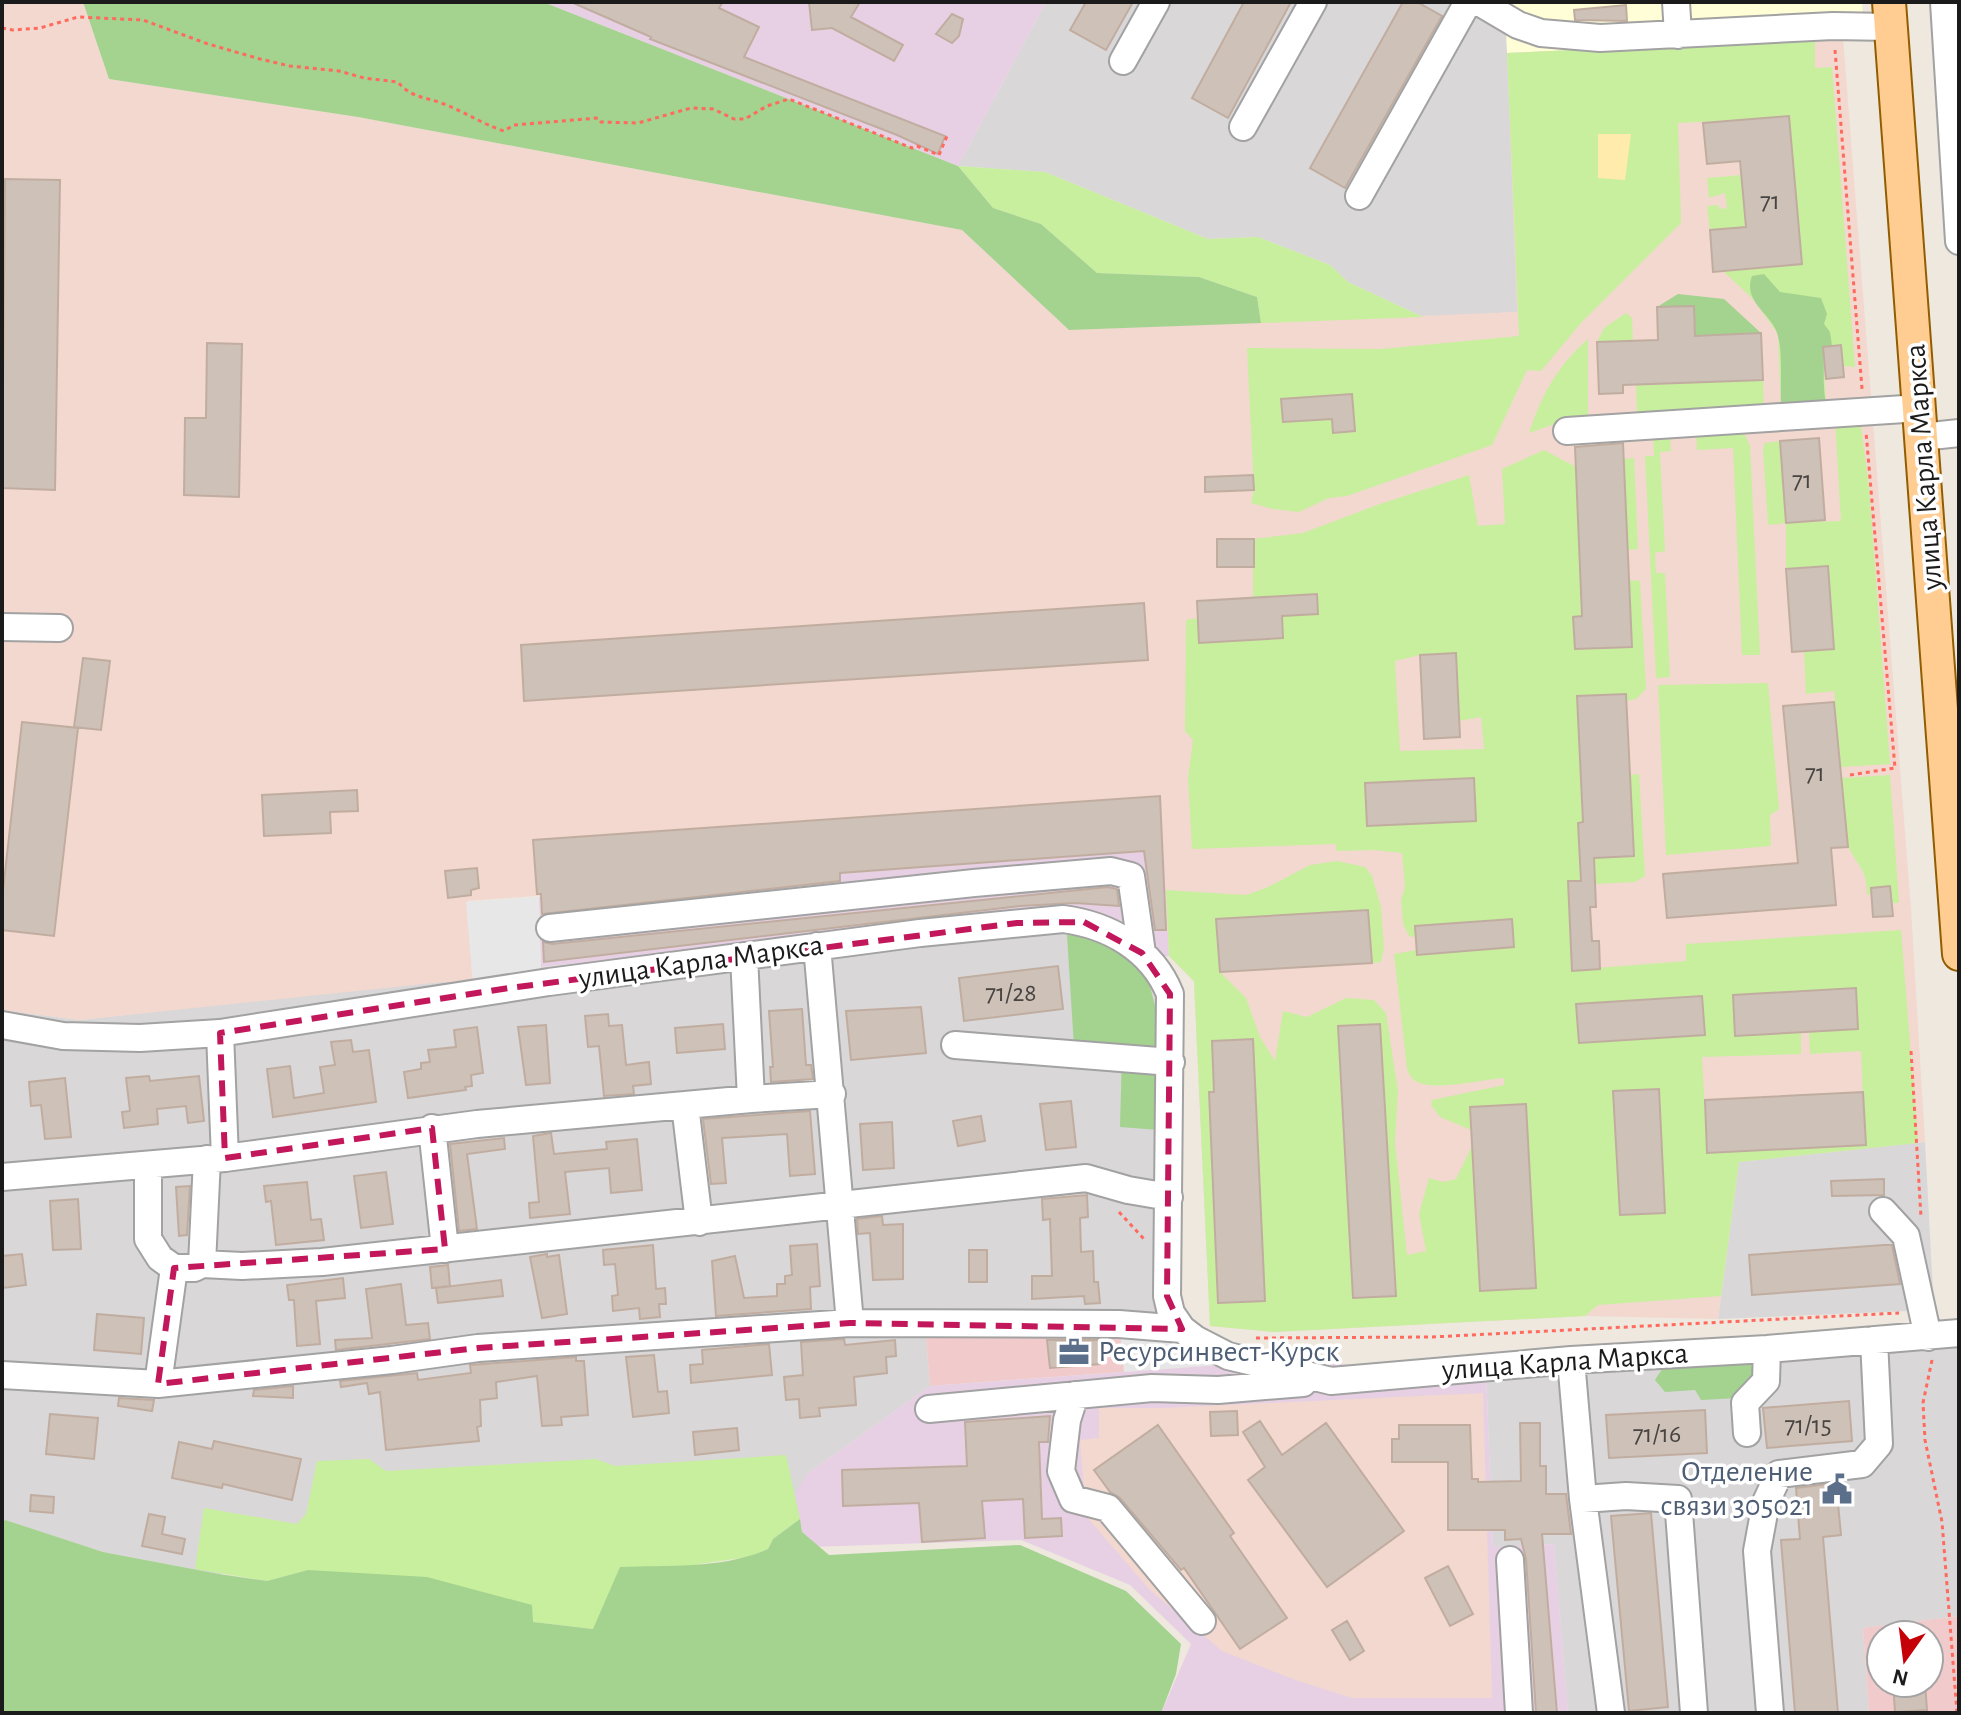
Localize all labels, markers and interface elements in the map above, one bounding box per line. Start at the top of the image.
house number: 71 [1760,188,1780,214]
street label: улица Карла Маркса [1900,343,1948,592]
house number: 71 [1792,467,1812,493]
house number: 71 [1805,760,1825,786]
street label: улица Карла Маркса [576,930,825,994]
house number: 71/28 [985,980,1037,1006]
office icon: Ресурсинвест-Курск [1057,1335,1091,1369]
place label: Ресурсинвест-Курск [1098,1337,1339,1367]
street label: улица Карла Маркса [1440,1338,1689,1386]
house number: 71/15 [1784,1412,1832,1438]
house number: 71/16 [1633,1421,1681,1447]
place label: Отделение связи 305021 [1661,1457,1813,1521]
public building icon: Отделение связи 305021 [1820,1472,1854,1506]
north arrow [1865,1619,1945,1699]
text: N [1890,1665,1910,1690]

